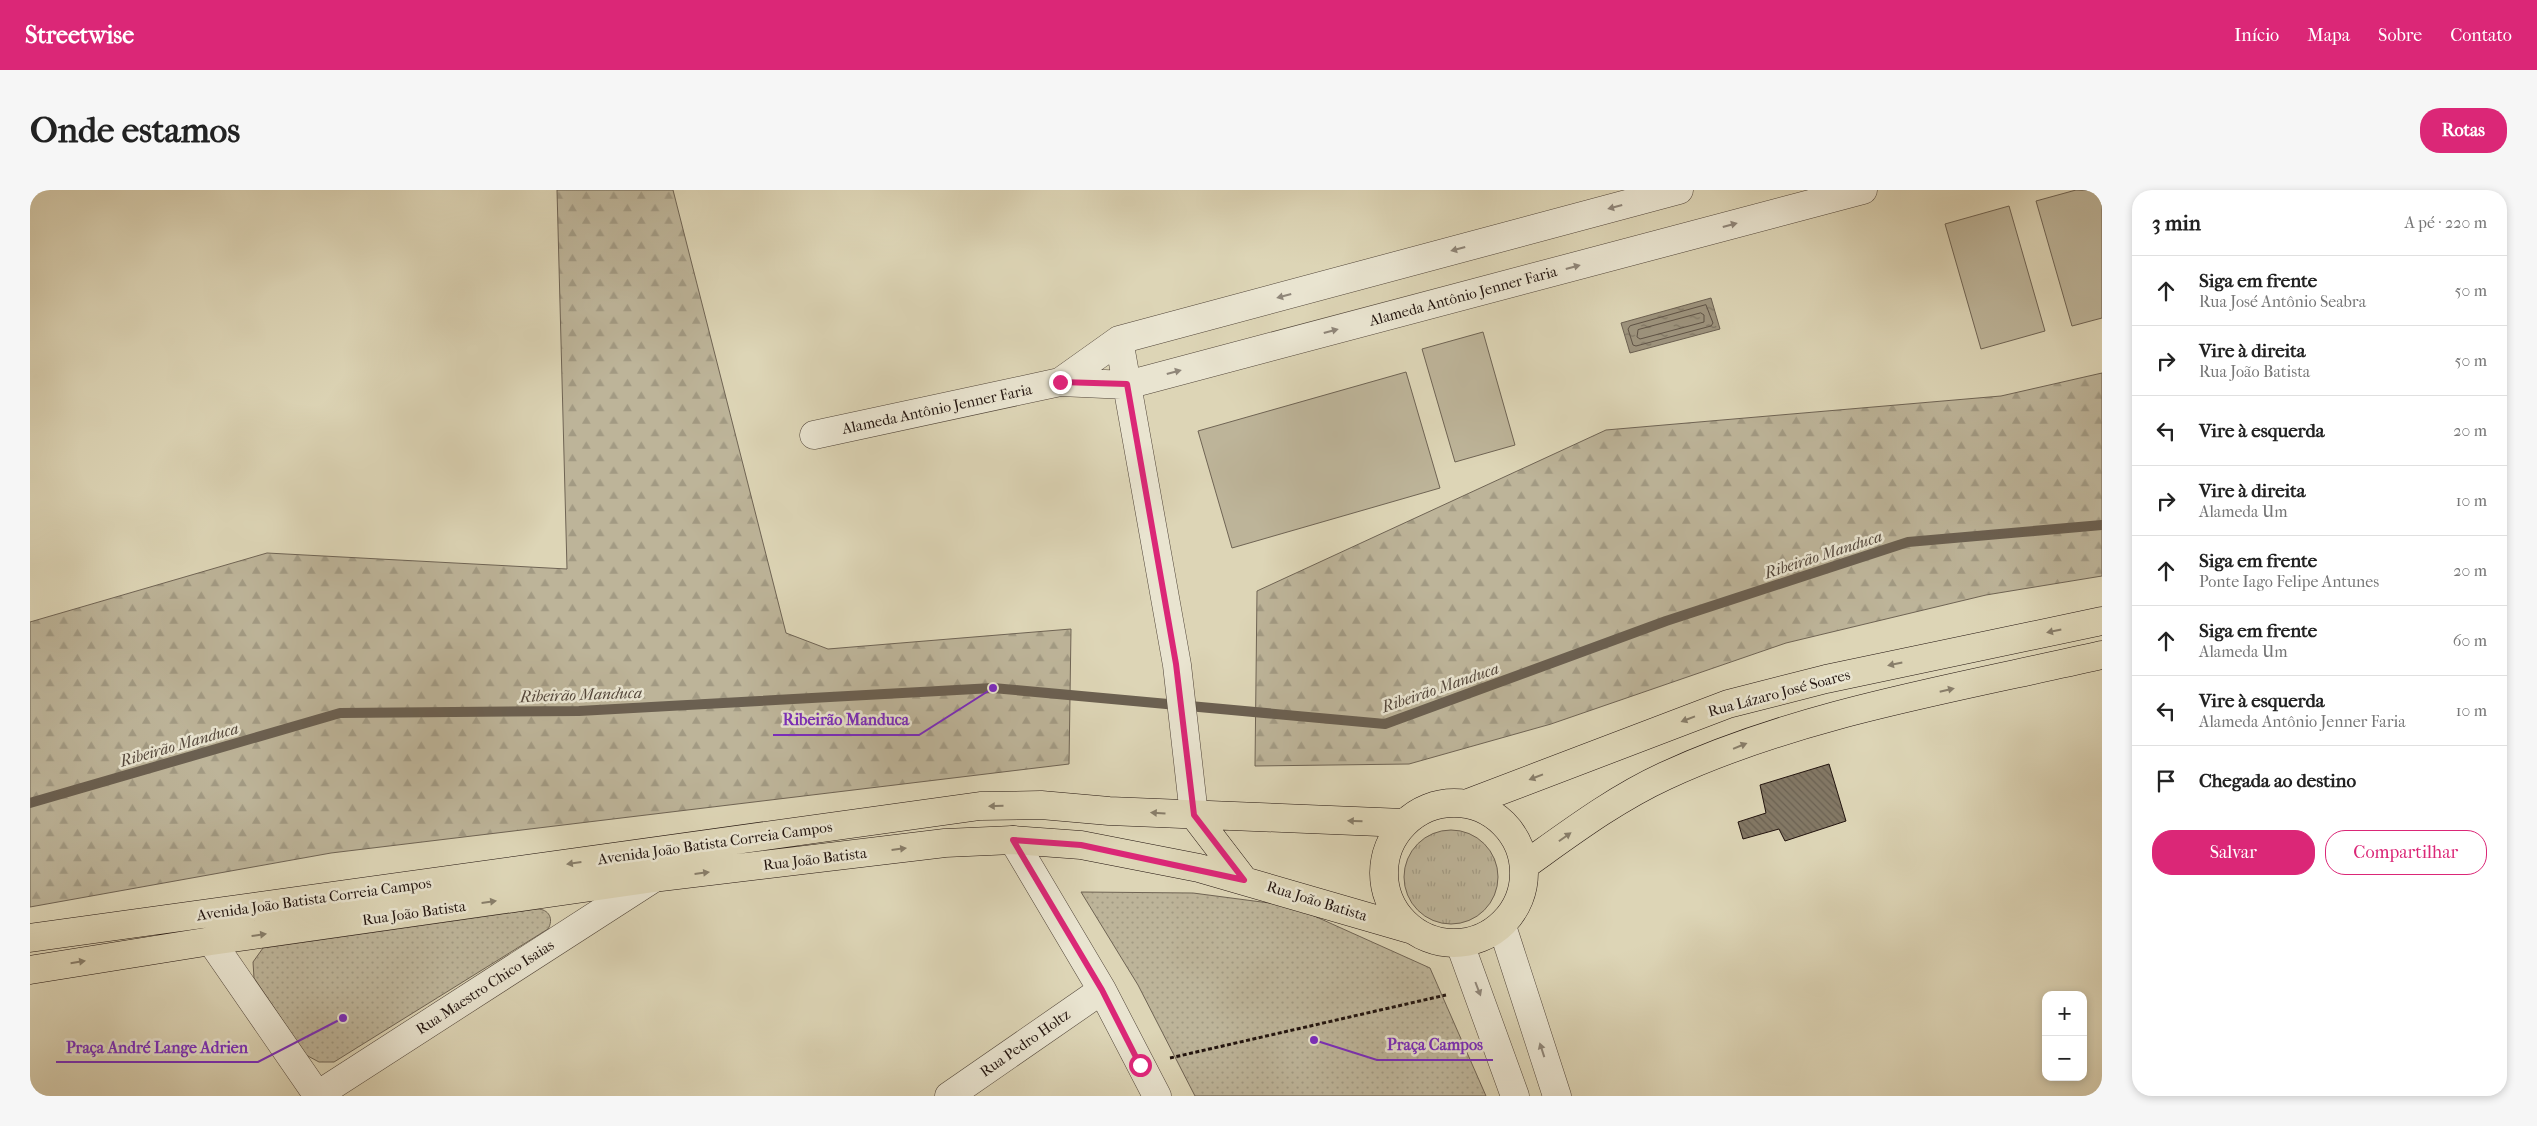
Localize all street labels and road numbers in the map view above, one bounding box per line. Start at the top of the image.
street label: Alameda Antônio Jenner Faria [1366,262,1560,330]
street label: Alameda Antônio Jenner Faria [839,380,1035,438]
street label: Rua Lázaro José Soares [1706,665,1853,721]
street label: Avenida João Batista Correia Campos [596,818,834,869]
street label: Rua João Batista [762,844,869,874]
street label: Avenida João Batista Correia Campos [195,874,433,925]
street label: Rua João Batista [1264,877,1371,925]
street label: Rua João Batista [361,897,468,929]
street label: Rua Maestro Chico Isaias [413,935,558,1038]
street label: Rua Pedro Holtz [976,1005,1074,1081]

